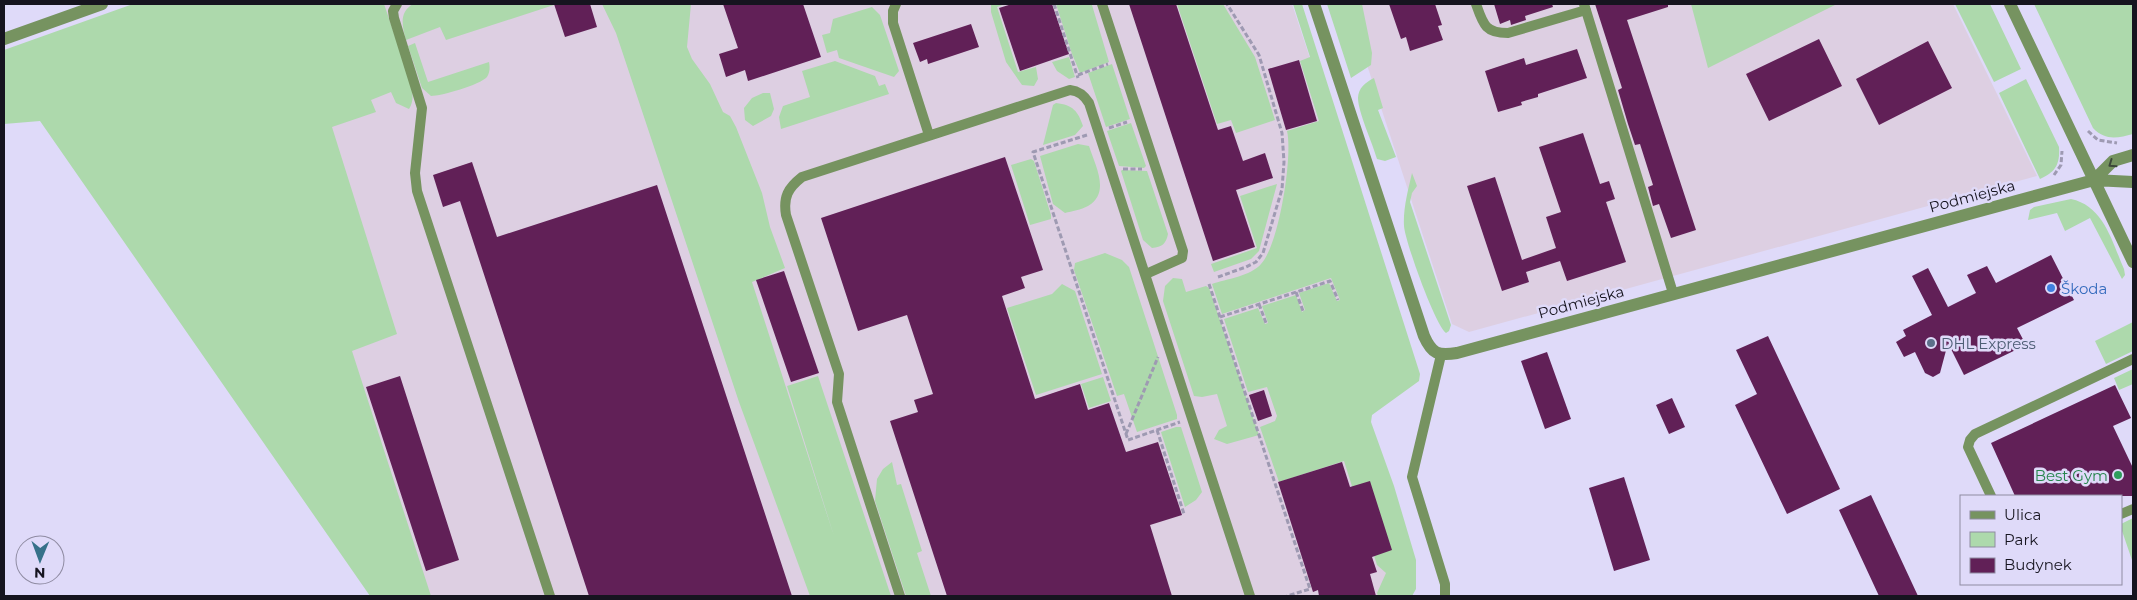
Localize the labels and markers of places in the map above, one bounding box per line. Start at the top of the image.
place label: Škoda [2061,279,2107,298]
marker: Škoda [2045,282,2057,294]
place label: DHL Express [1941,334,2036,353]
marker: DHL Express [1925,337,1937,349]
place label: Best Gym [2035,466,2108,485]
marker: Best Gym [2112,469,2124,481]

